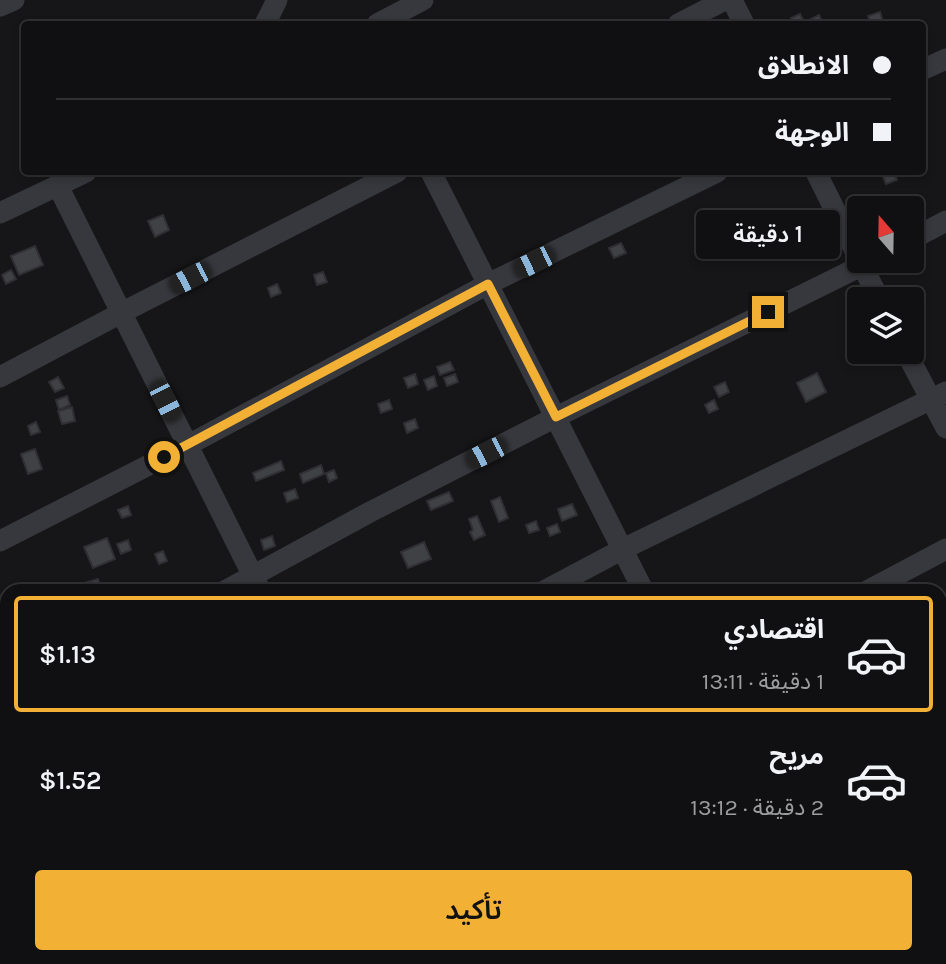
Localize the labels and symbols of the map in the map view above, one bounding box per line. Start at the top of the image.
north arrow [847,196,924,273]
callout: 1 دقيقة [696,210,840,260]
car [511,243,558,281]
car [167,259,214,297]
route end [752,296,784,328]
car [147,378,184,424]
car [463,434,510,472]
route start [148,441,180,473]

